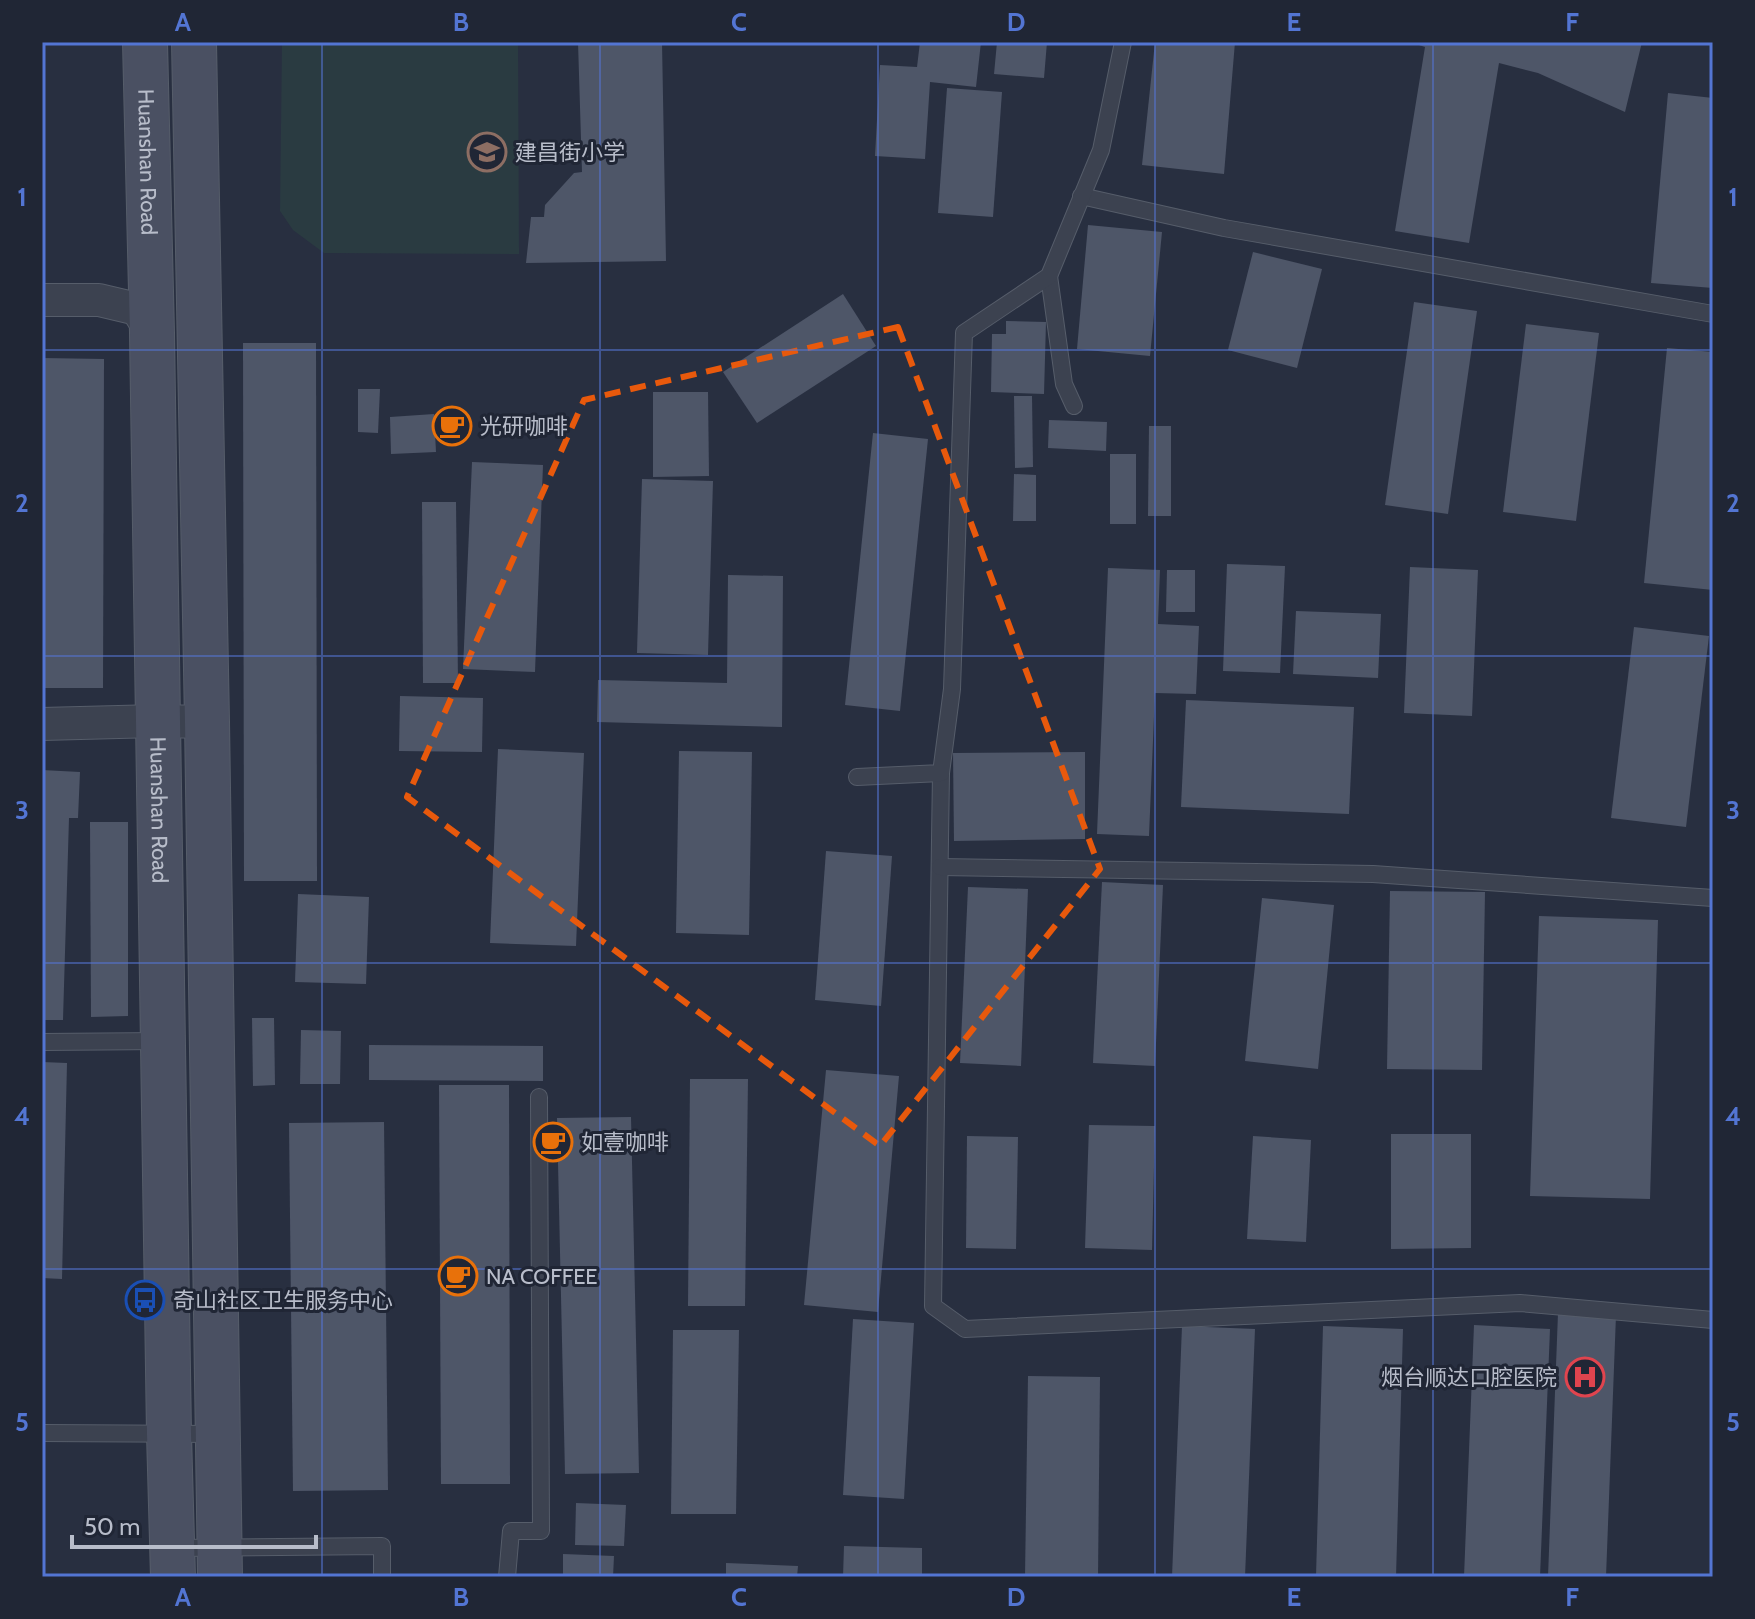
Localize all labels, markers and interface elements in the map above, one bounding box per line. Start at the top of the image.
text: A [175,6,192,38]
text: B [453,6,469,38]
text: C [731,6,747,38]
text: D [1007,6,1025,38]
text: E [1287,6,1301,38]
text: F [1565,6,1579,38]
street label: Huanshan Road [133,88,163,235]
school or university icon: 建昌街小学 [466,131,508,173]
place label: 建昌街小学 [515,139,625,166]
text: 1 [17,181,27,213]
text: 1 [1728,181,1738,213]
cafe icon: 光研咖啡 [431,405,473,447]
place label: 光研咖啡 [480,413,568,440]
text: 2 [15,487,29,519]
text: 2 [1726,487,1740,519]
street label: Huanshan Road [145,736,174,883]
text: 3 [15,794,29,826]
text: 3 [1726,794,1740,826]
text: 4 [14,1100,30,1132]
text: 4 [1725,1100,1741,1132]
cafe icon: 如壹咖啡 [532,1121,574,1163]
place label: 如壹咖啡 [581,1129,669,1156]
cafe icon: NA COFFEE [437,1255,479,1297]
place label: NA COFFEE [486,1263,598,1290]
bus stop icon: 奇山社区卫生服务中心 [124,1279,166,1321]
place label: 奇山社区卫生服务中心 [173,1287,393,1314]
hospital icon: 烟台顺达口腔医院 [1564,1356,1606,1398]
place label: 烟台顺达口腔医院 [1381,1364,1557,1391]
text: 5 [15,1406,29,1438]
text: 5 [1726,1406,1740,1438]
scale bar [72,1499,316,1549]
text: 50 m [84,1512,140,1541]
text: A [175,1581,192,1613]
text: B [453,1581,469,1613]
text: C [731,1581,747,1613]
text: D [1007,1581,1025,1613]
text: E [1287,1581,1301,1613]
text: F [1565,1581,1579,1613]

